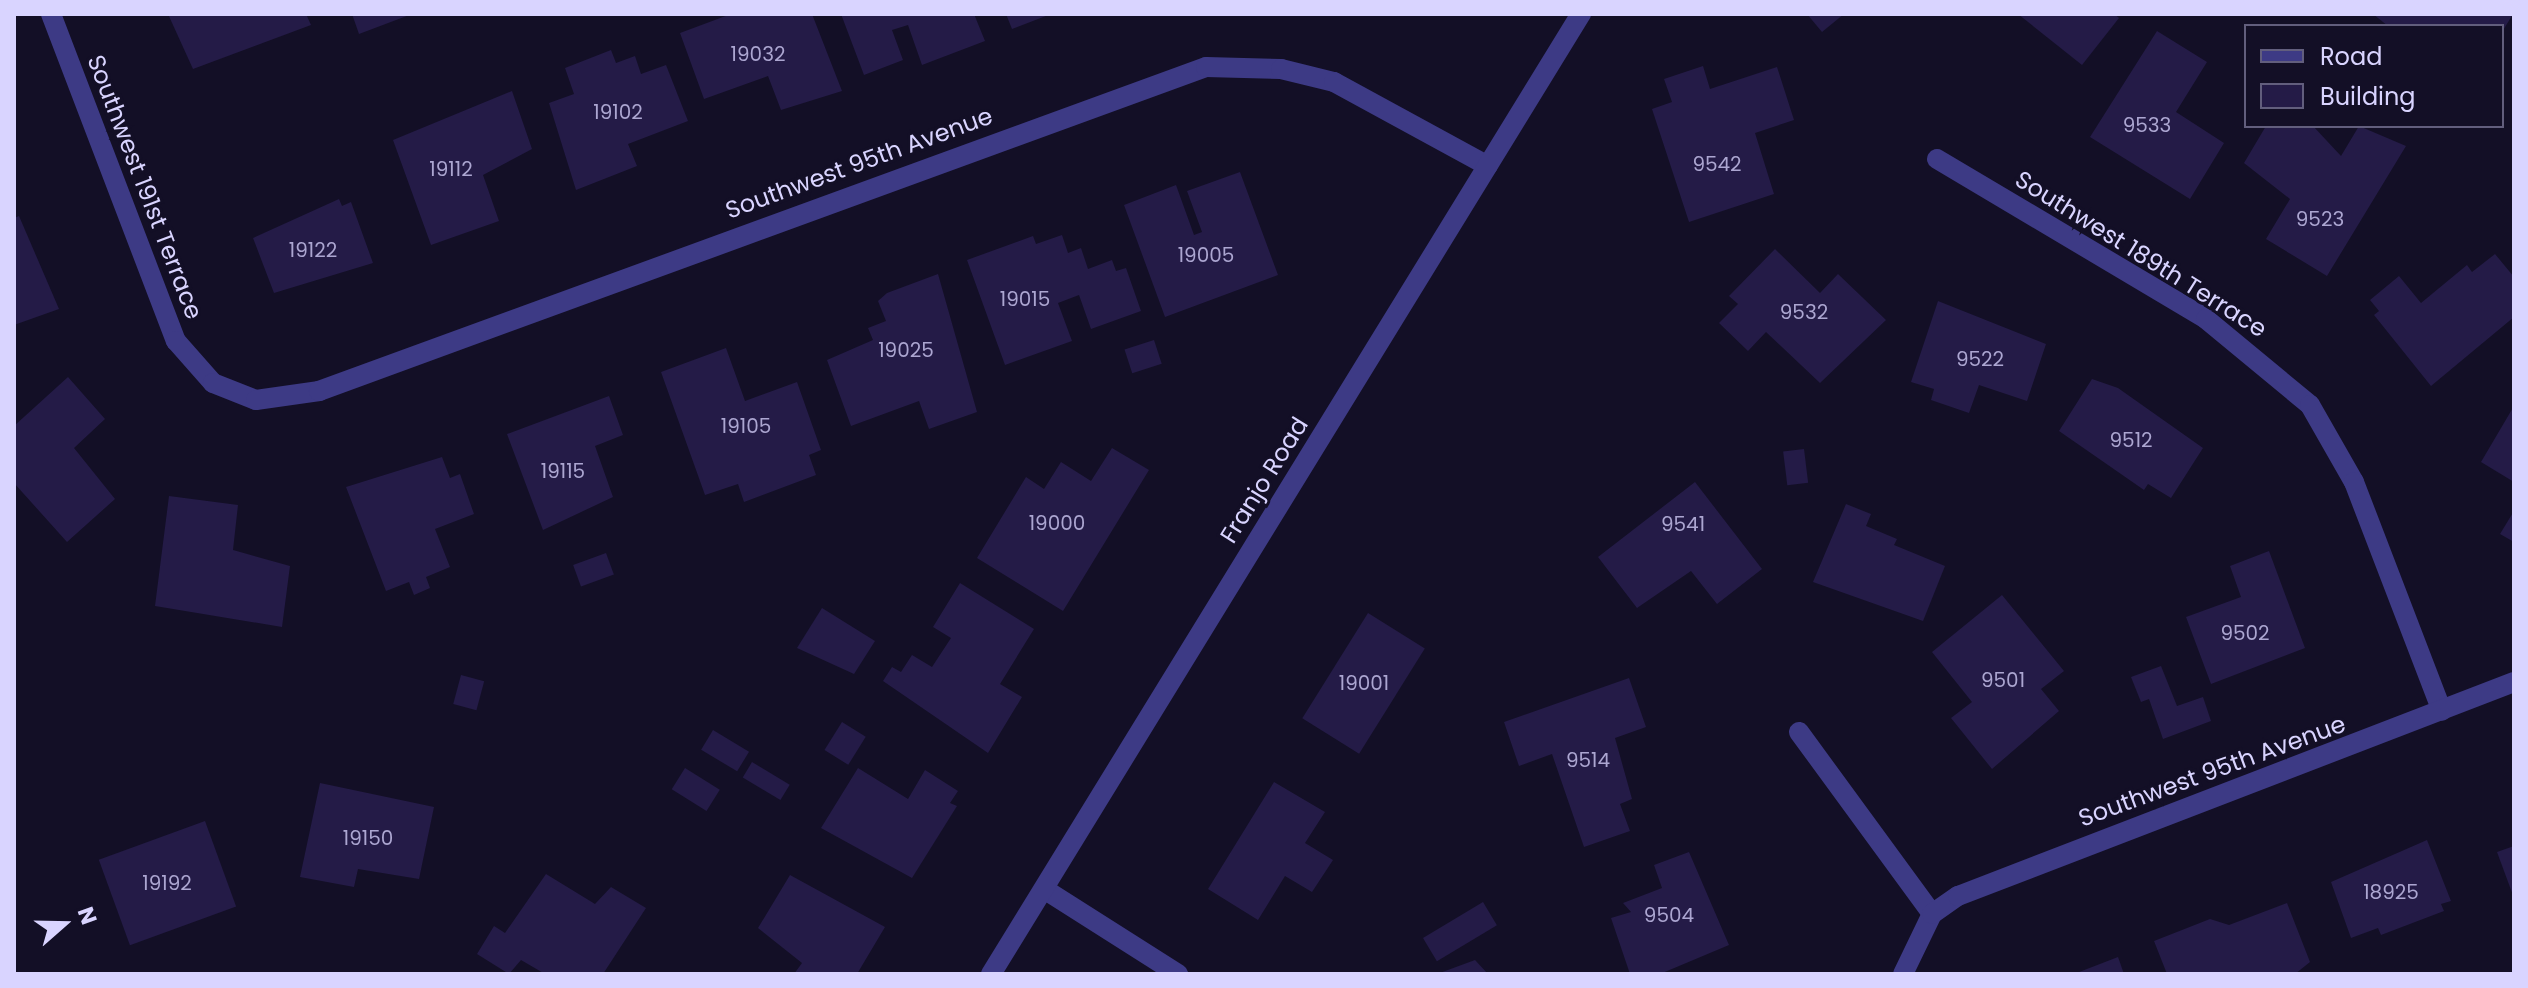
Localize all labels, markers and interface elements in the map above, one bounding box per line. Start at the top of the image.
legend [2244,24,2504,128]
text: Road [2320,40,2382,73]
house number: 19032 [731,42,785,66]
street label: Southwest 191st Terrace [81,51,209,323]
text: Building [2320,80,2416,113]
house number: 19102 [593,100,643,124]
street label: Southwest 95th Avenue [722,101,996,225]
house number: 9533 [2123,113,2171,137]
house number: 9542 [1692,152,1742,176]
house number: 19112 [429,157,473,181]
street label: Southwest 189th Terrace [2010,165,2272,343]
house number: 9523 [2296,207,2344,231]
house number: 19122 [289,238,337,262]
house number: 19005 [1178,243,1234,267]
house number: 19015 [1000,287,1050,311]
house number: 9532 [1780,300,1828,324]
house number: 19025 [878,338,934,362]
house number: 9522 [1956,347,2004,371]
street label: Franjo Road [1214,412,1314,548]
house number: 19105 [721,414,771,438]
house number: 9512 [2109,428,2153,452]
house number: 19115 [541,459,585,483]
house number: 19000 [1029,511,1085,535]
house number: 9541 [1661,512,1705,536]
house number: 9502 [2220,621,2270,645]
house number: 9501 [1981,668,2025,692]
house number: 19001 [1339,671,1389,695]
street label: Southwest 95th Avenue [2075,709,2349,833]
house number: 9514 [1566,748,1610,772]
house number: 19150 [343,826,393,850]
house number: 19192 [142,871,192,895]
house number: 18925 [2363,880,2419,904]
north arrow [24,884,104,964]
text: N [70,903,104,929]
house number: 9504 [1644,903,1694,927]

